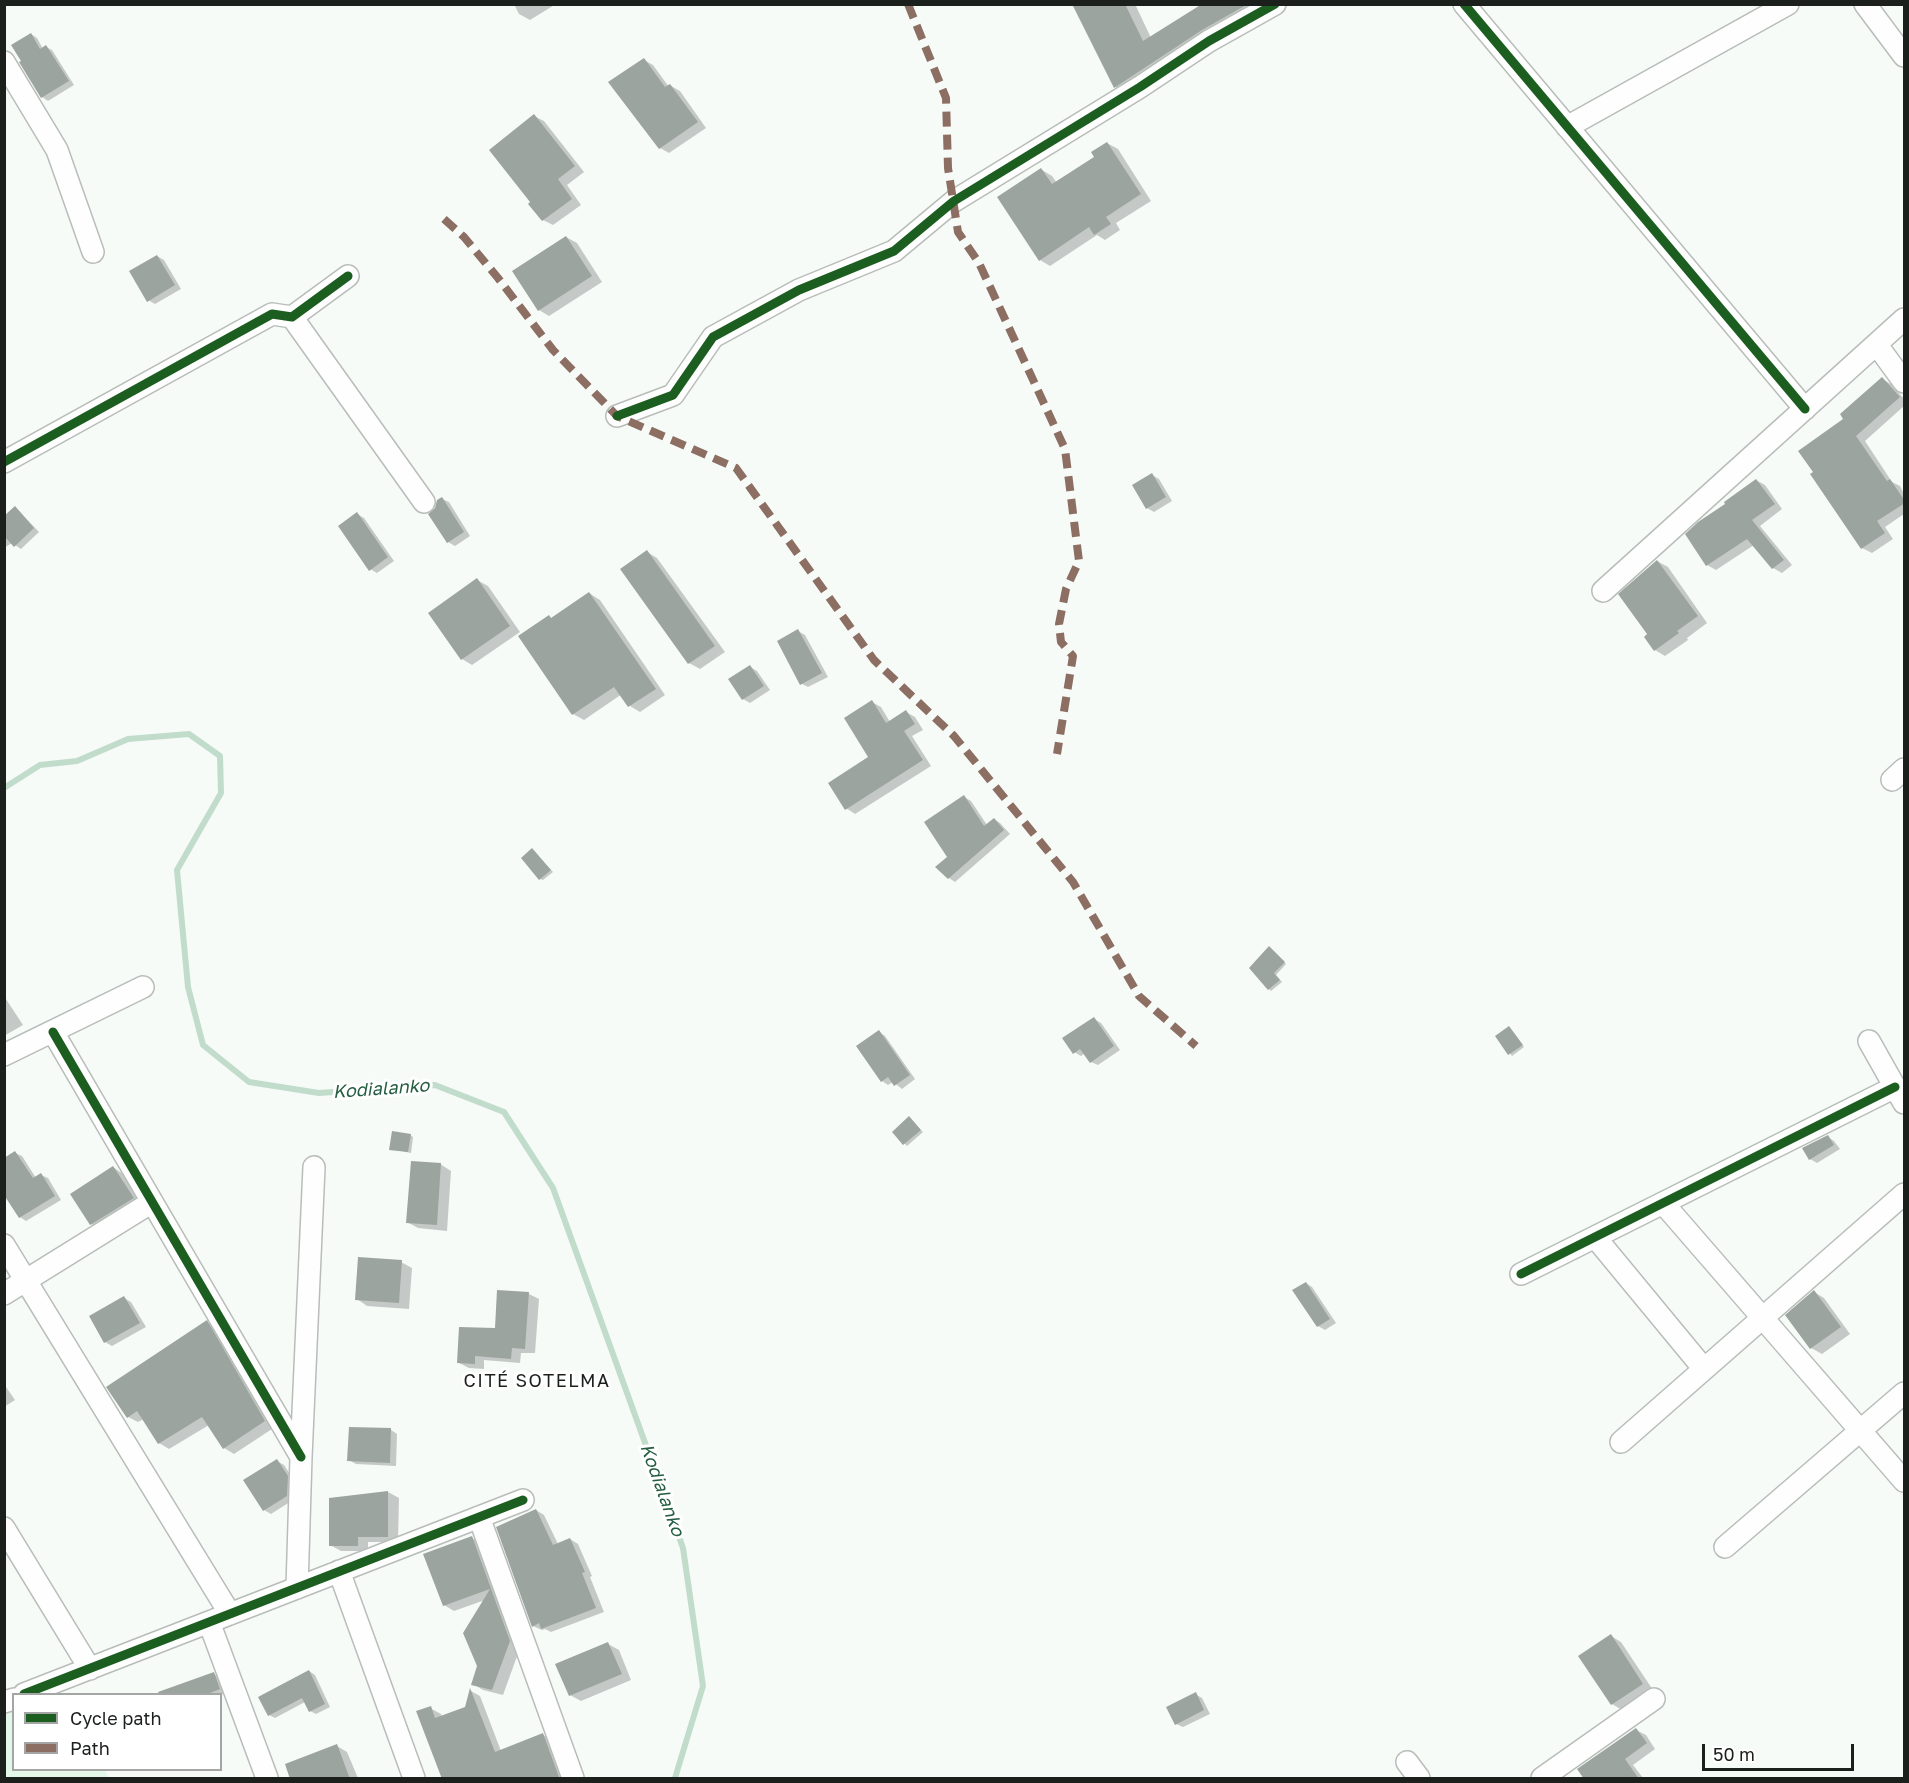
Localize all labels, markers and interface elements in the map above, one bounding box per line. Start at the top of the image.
water label: Kodialanko [332,1075,430,1103]
district label: CITÉ SOTELMA [464,1370,610,1392]
water label: Kodialanko [635,1441,689,1539]
legend [12,1693,222,1771]
text: Cycle path [70,1707,162,1729]
scale bar [1705,1732,1856,1770]
text: Path [70,1737,110,1759]
text: 50 m [1713,1743,1755,1765]

